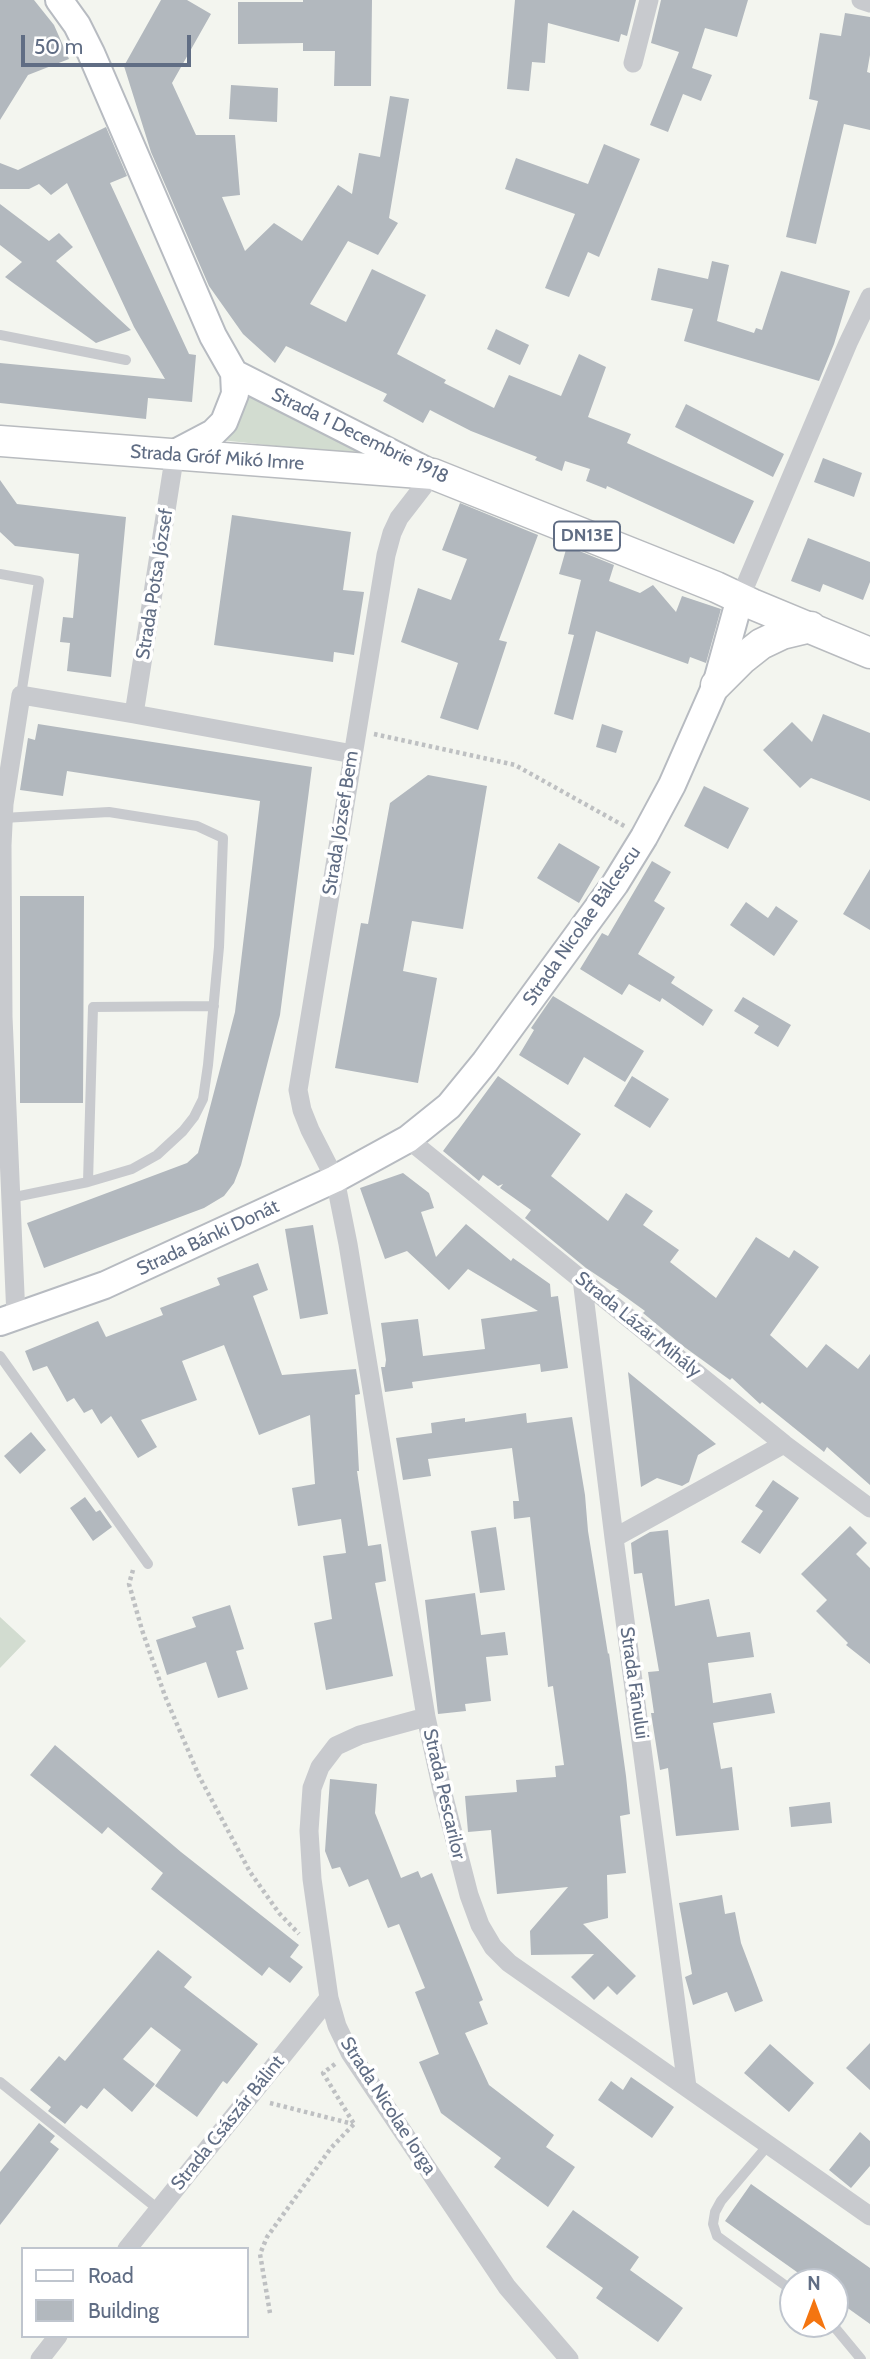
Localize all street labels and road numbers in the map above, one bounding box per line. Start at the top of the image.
street label: Strada 1 Decembrie 1918 [268,383,452,489]
street label: Strada Gróf Mikó Imre [129,441,305,475]
street label: Strada Potsa József [132,507,178,661]
road number: DN13E [554,522,620,550]
street label: Strada József Bem [318,749,364,897]
street label: Strada Nicolae Bălcescu [518,842,646,1010]
street label: Strada Bánki Donát [133,1195,283,1281]
street label: Strada Lázár Mihály [570,1267,706,1383]
street label: Strada Fânului [615,1625,653,1741]
street label: Strada Pescarilor [418,1727,470,1861]
street label: Strada Nicolae Iorga [335,2033,441,2179]
street label: Strada Császár Bálint [167,2051,289,2195]

